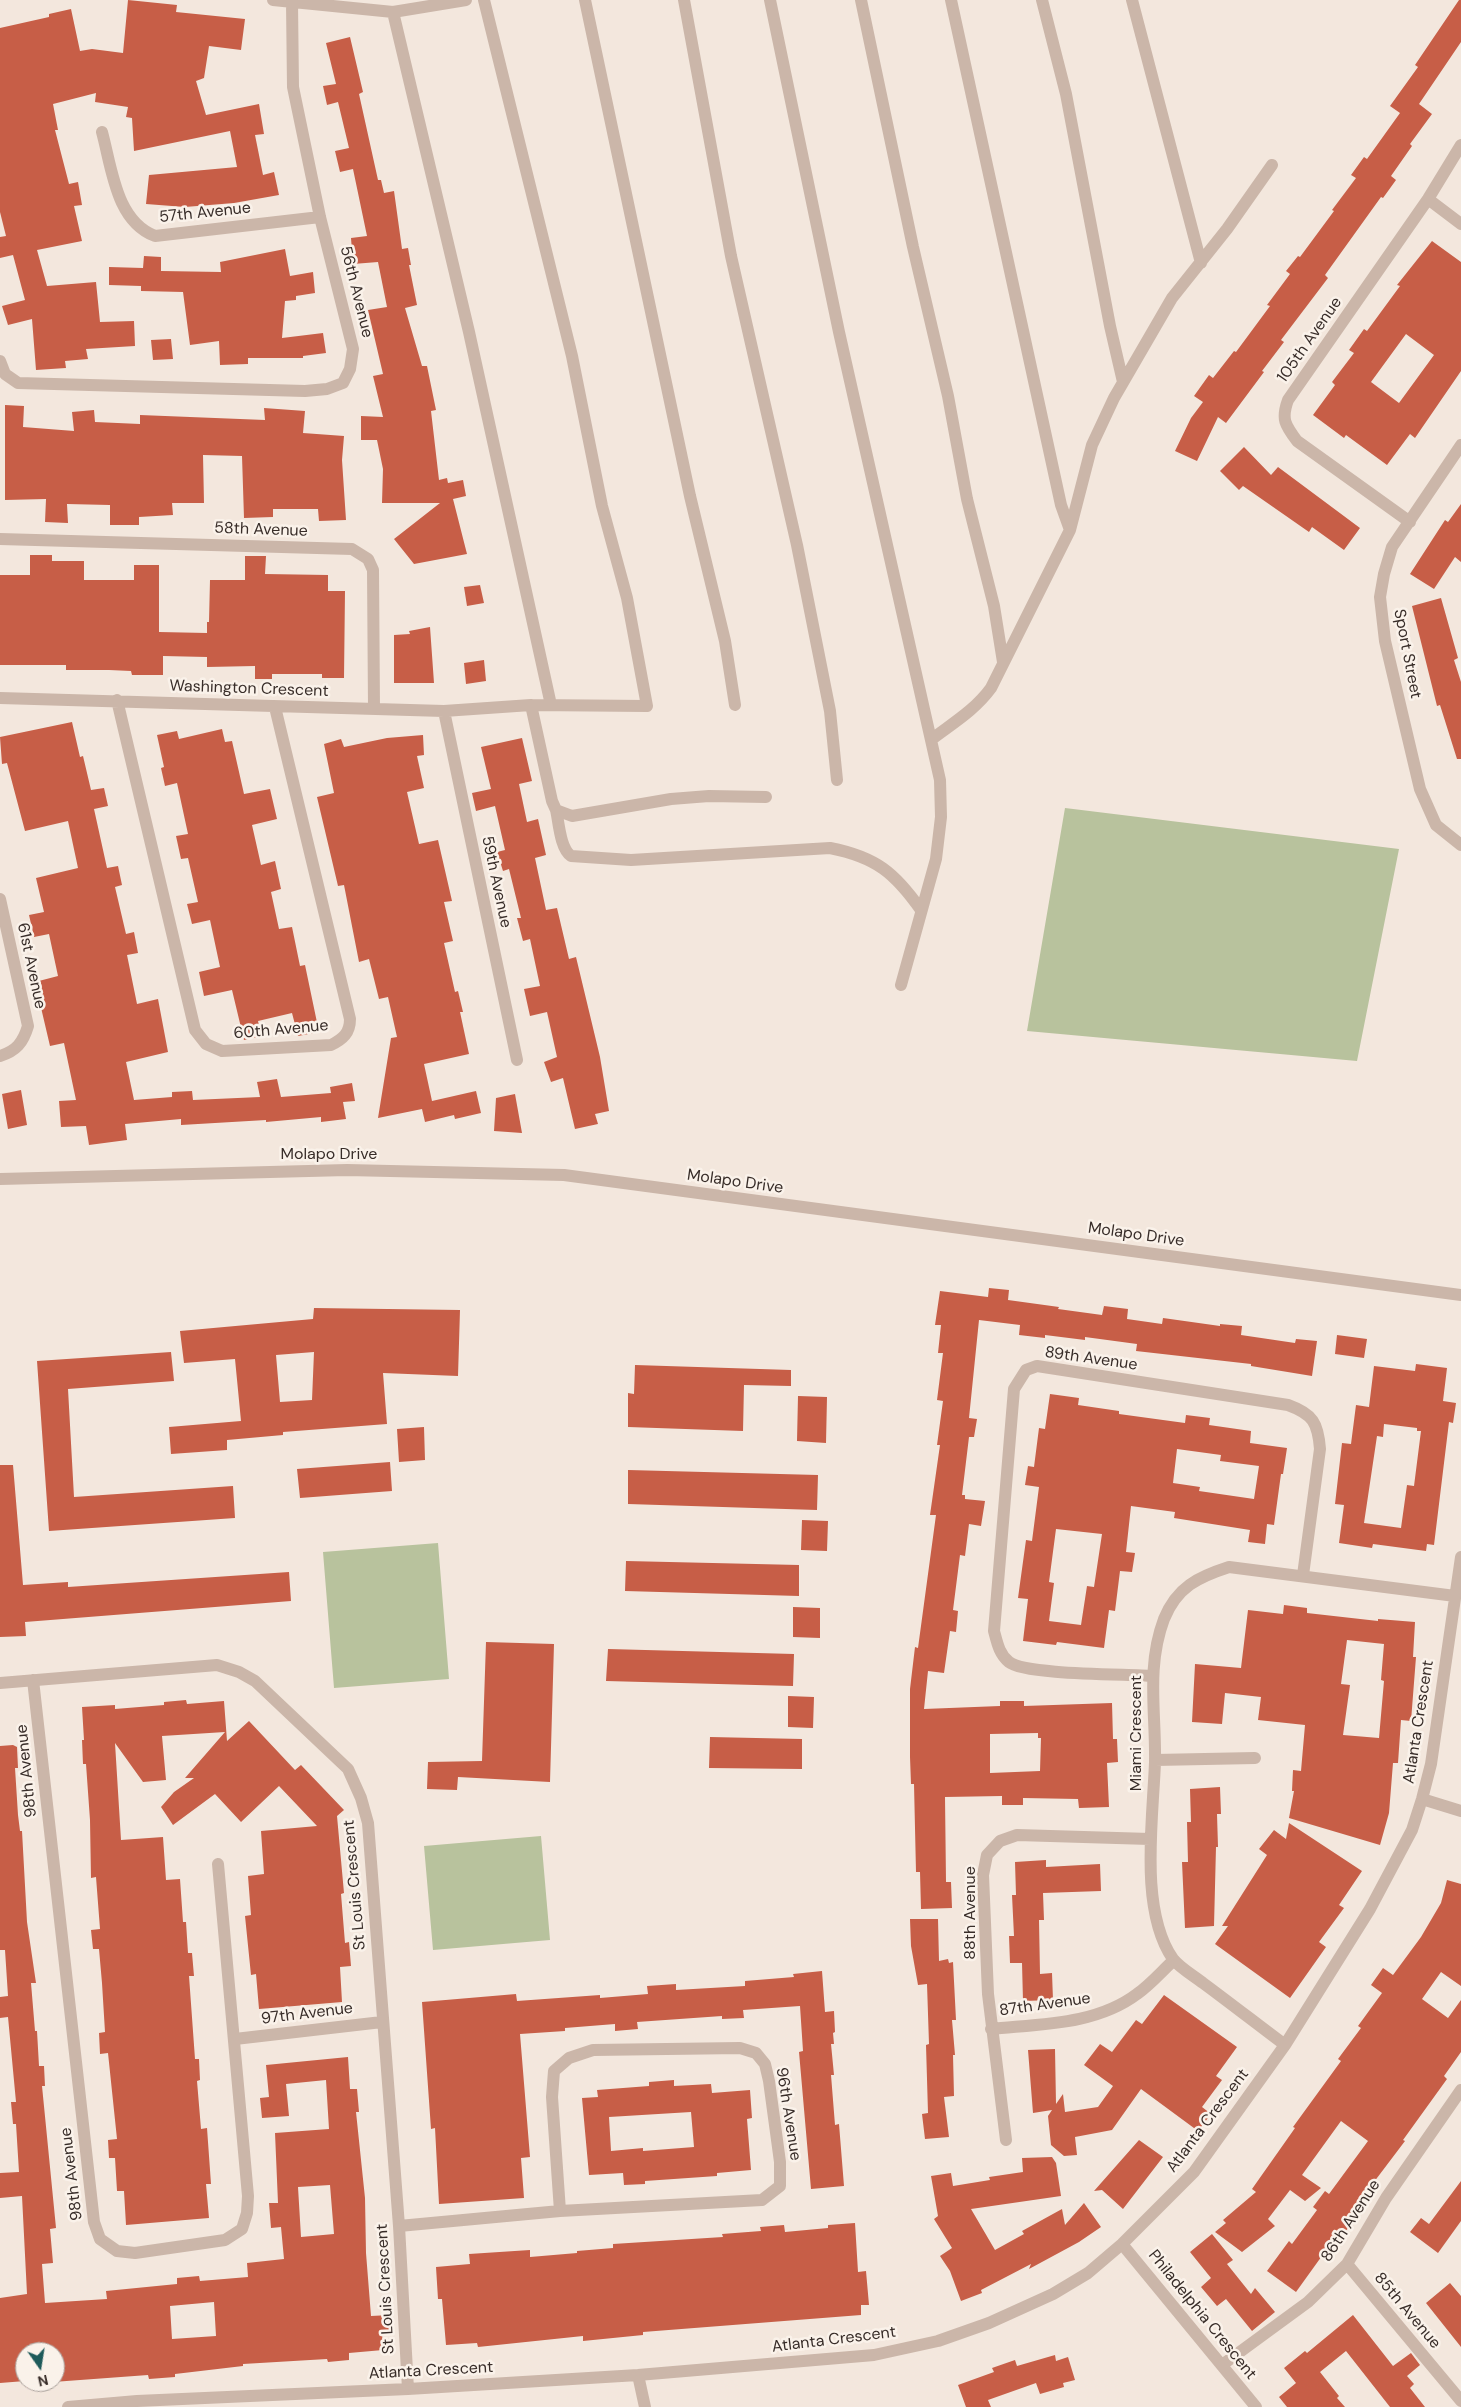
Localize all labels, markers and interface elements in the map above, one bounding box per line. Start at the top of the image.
street label: 57th Avenue [158,199,252,227]
street label: 56th Avenue [335,244,377,340]
street label: 105th Avenue [1274,294,1346,386]
street label: 58th Avenue [214,519,308,541]
street label: Sport Street [1389,608,1425,700]
street label: Washington Crescent [169,677,329,701]
street label: 59th Avenue [477,834,515,930]
street label: 61st Avenue [13,921,49,1011]
street label: 60th Avenue [233,1016,329,1044]
street label: Molapo Drive [281,1145,377,1165]
street label: Molapo Drive [686,1166,784,1198]
street label: Molapo Drive [1087,1219,1185,1251]
street label: 89th Avenue [1043,1343,1139,1375]
street label: Atlanta Crescent [1400,1659,1438,1785]
street label: Miami Crescent [1127,1675,1147,1791]
street label: 98th Avenue [13,1723,41,1819]
street label: St Louis Crescent [340,1819,370,1951]
street label: 88th Avenue [961,1866,981,1960]
street label: 87th Avenue [998,1989,1092,2021]
street label: 97th Avenue [260,1999,354,2029]
street label: Atlanta Crescent [1163,2065,1253,2177]
street label: 96th Avenue [771,2066,805,2162]
street label: 98th Avenue [57,2126,87,2222]
street label: 86th Avenue [1317,2176,1385,2266]
street label: St Louis Crescent [373,2223,399,2355]
street label: Philadelphia Crescent [1144,2246,1260,2384]
street label: 85th Avenue [1370,2269,1444,2353]
street label: Atlanta Crescent [771,2323,897,2357]
north arrow [15,2342,65,2392]
street label: Atlanta Crescent [368,2358,494,2384]
text: N [36,2371,50,2391]

